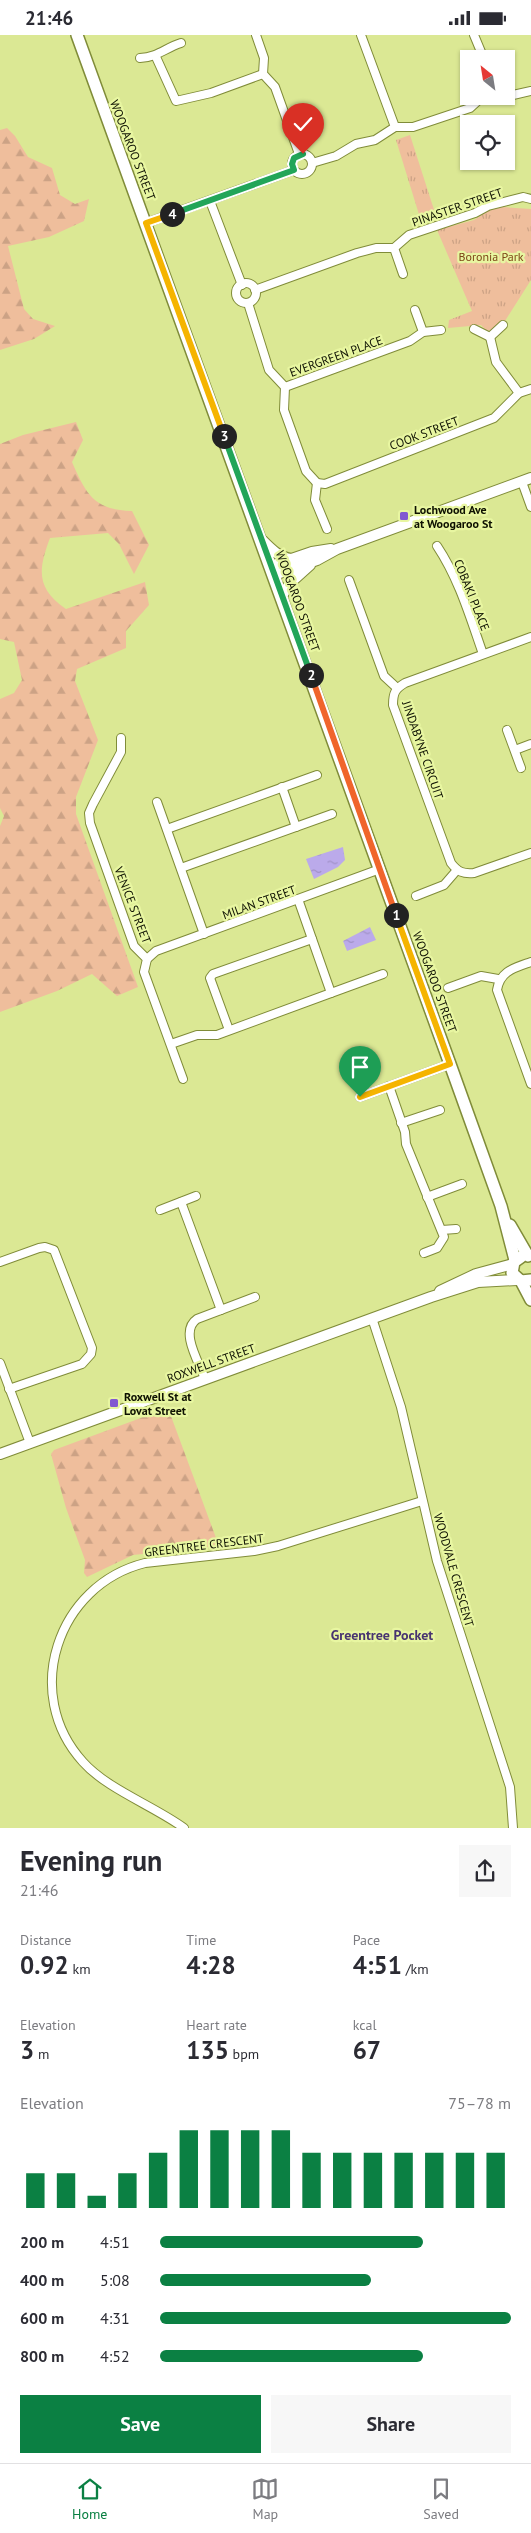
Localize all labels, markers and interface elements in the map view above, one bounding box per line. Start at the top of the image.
text: 21:46 [25,6,73,30]
north arrow [460,50,515,105]
map controls [460,50,515,170]
street label: WOOGAROO STREET [107,98,159,203]
pin [282,103,324,154]
icon: check [289,110,317,138]
button: locate [460,115,515,170]
street label: PINASTER STREET [410,184,505,230]
pin: 4 [160,201,184,227]
text: 4 [169,205,176,223]
park label: Boronia Park [459,249,524,264]
street label: EVERGREEN PLACE [287,332,385,380]
street label: COOK STREET [387,413,461,453]
pin: 3 [212,423,236,449]
text: 3 [221,427,228,445]
place label: Lochwood Ave at Woogaroo St [414,502,493,531]
marker: Lochwood Ave at Woogaroo St [398,510,410,522]
street label: WOOGAROO STREET [273,548,323,654]
street label: COBAKI PLACE [451,557,493,633]
pin: 2 [298,663,324,687]
text: 2 [308,666,315,684]
street label: JINDABYNE CIRCUIT [399,698,447,801]
street label: VENICE STREET [111,864,155,946]
street label: MILAN STREET [220,882,298,922]
pin: 1 [384,903,408,927]
text: 1 [393,906,400,924]
street label: WOOGAROO STREET [410,929,460,1035]
pin [339,1046,381,1097]
icon: arrive [346,1053,374,1081]
street label: ROXWELL STREET [165,1340,257,1386]
place label: Roxwell St at Lovat Street [124,1389,192,1418]
marker: Roxwell St at Lovat Street [108,1397,120,1409]
street label: WOODVALE CRESCENT [431,1511,478,1629]
street label: GREENTREE CRESCENT [143,1530,265,1560]
district label: Greentree Pocket [331,1626,433,1644]
text: Evening run [20,1842,162,1879]
button: share [459,1845,511,1897]
text: 21:46 [20,1880,58,1900]
text: Distance [20,1931,71,1949]
text: Time [186,1931,216,1949]
text: Pace [353,1931,380,1949]
text: 0.92 [20,1949,69,1981]
text: 4:28 [186,1949,236,1981]
text: 4:51 [353,1949,402,1981]
text: km [69,1960,91,1978]
text: /km [402,1960,429,1978]
text: Elevation [20,2016,76,2034]
text: Heart rate [186,2016,247,2034]
text: kcal [353,2016,377,2034]
text: 3 [20,2034,34,2066]
text: 135 [186,2034,229,2066]
text: 67 [353,2034,381,2066]
text: m [34,2045,49,2063]
text: bpm [229,2045,259,2063]
text: Elevation [20,2093,84,2113]
text: 75–78 m [448,2093,511,2113]
text: 200 m [20,2232,64,2252]
text: 4:51 [100,2232,130,2252]
text: 400 m [20,2270,64,2290]
text: 5:08 [100,2270,130,2290]
text: 600 m [20,2308,64,2328]
text: 4:31 [100,2308,130,2328]
text: 800 m [20,2346,64,2366]
text: 4:52 [100,2346,130,2366]
button: Save [20,2395,261,2453]
button: Share [271,2395,511,2453]
tab: Home [72,2475,107,2523]
tab: Map [251,2475,279,2523]
tab: Saved [423,2475,459,2523]

